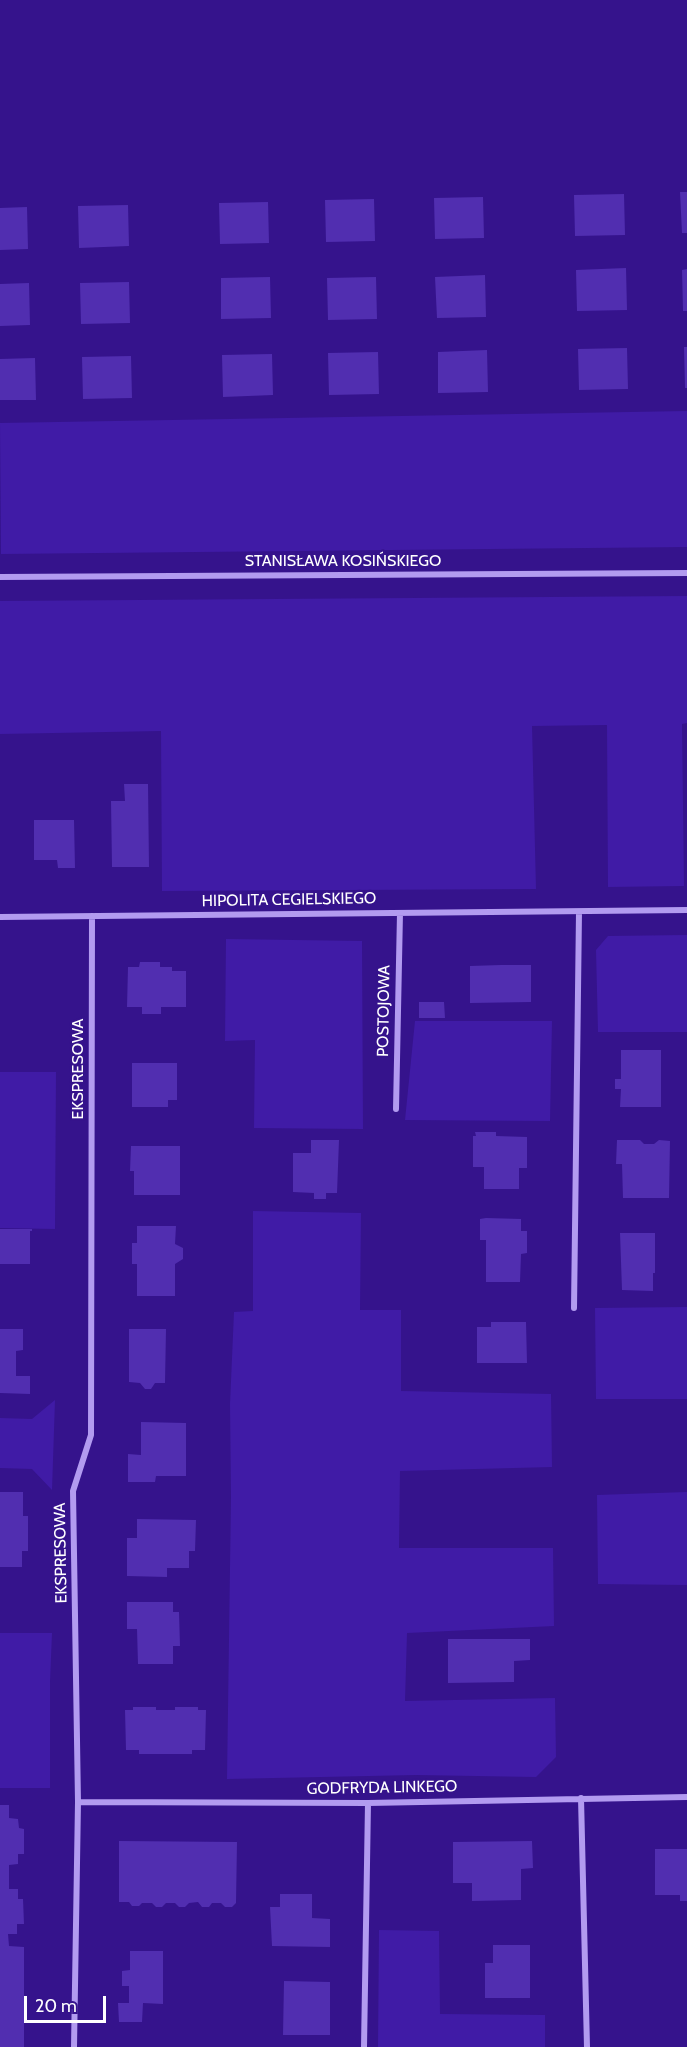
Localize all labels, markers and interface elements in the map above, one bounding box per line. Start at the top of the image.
street label: STANISŁAWA KOSIŃSKIEGO [245,551,441,571]
street label: HIPOLITA CEGIELSKIEGO [202,889,376,911]
street label: POSTOJOWA [374,965,394,1057]
street label: EKSPRESOWA [68,1019,88,1119]
street label: EKSPRESOWA [51,1502,71,1604]
street label: GODFRYDA LINKEGO [307,1777,457,1799]
scale bar [27,1984,110,2022]
text: 20 m [35,1995,77,2017]

